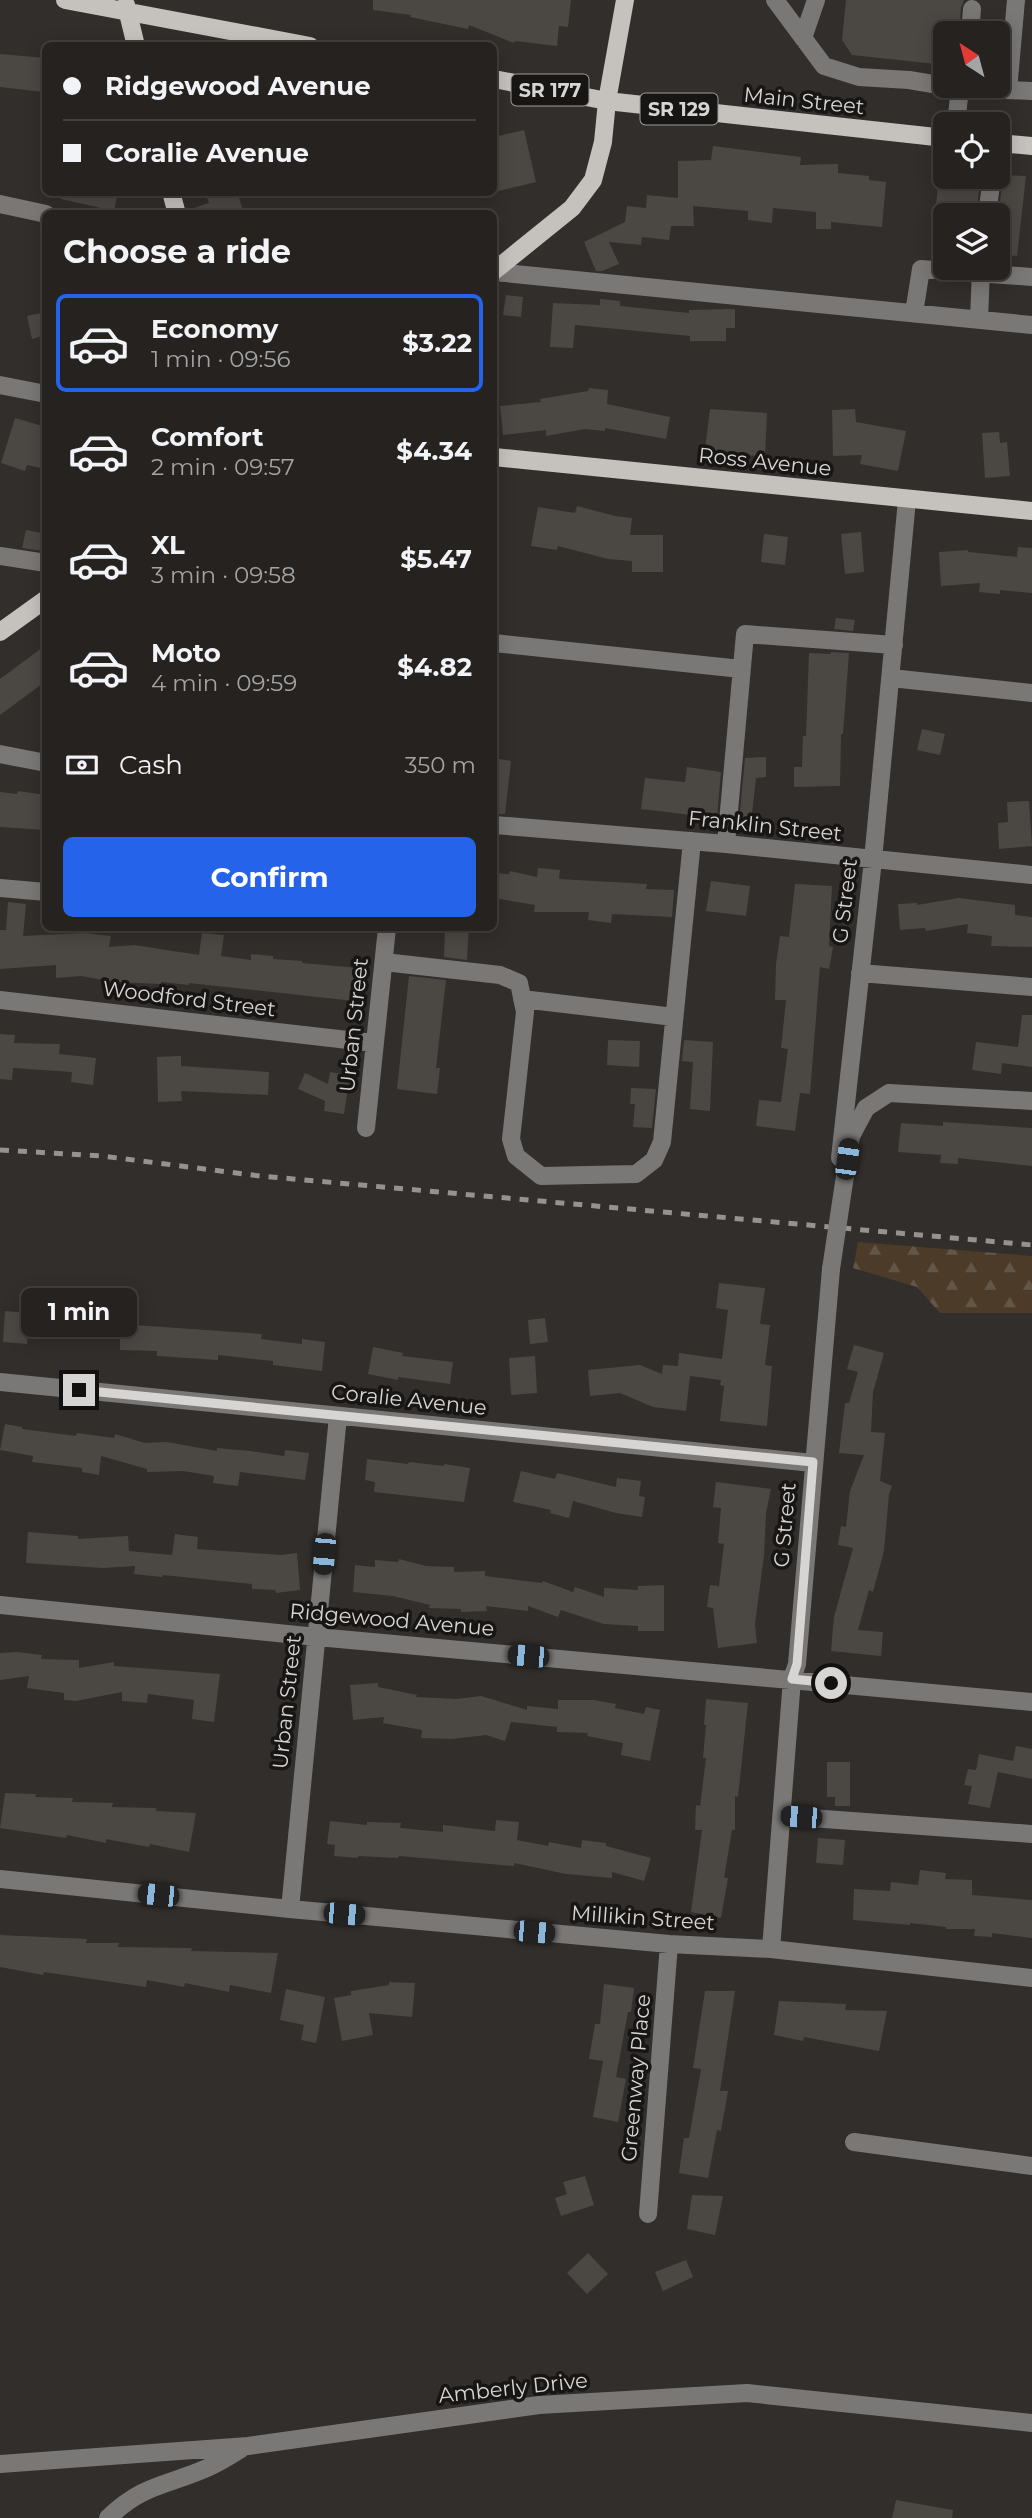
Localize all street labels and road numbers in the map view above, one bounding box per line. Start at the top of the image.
road number: SR 177 [512,74,588,106]
street label: Main Street [742,82,866,119]
road number: SR 129 [640,94,718,124]
street label: Ross Avenue [697,442,833,481]
street label: Franklin Street [687,805,843,846]
street label: G Street [827,857,862,945]
street label: Urban Street [334,957,373,1093]
street label: Woodford Street [101,975,277,1022]
street label: Coralie Avenue [330,1379,488,1420]
street label: G Street [768,1481,801,1569]
street label: Ridgewood Avenue [289,1598,495,1641]
street label: Urban Street [267,1634,306,1770]
street label: Millikin Street [570,1900,716,1935]
street label: Greenway Place [616,1993,655,2163]
street label: Amberly Drive [437,2367,589,2408]

